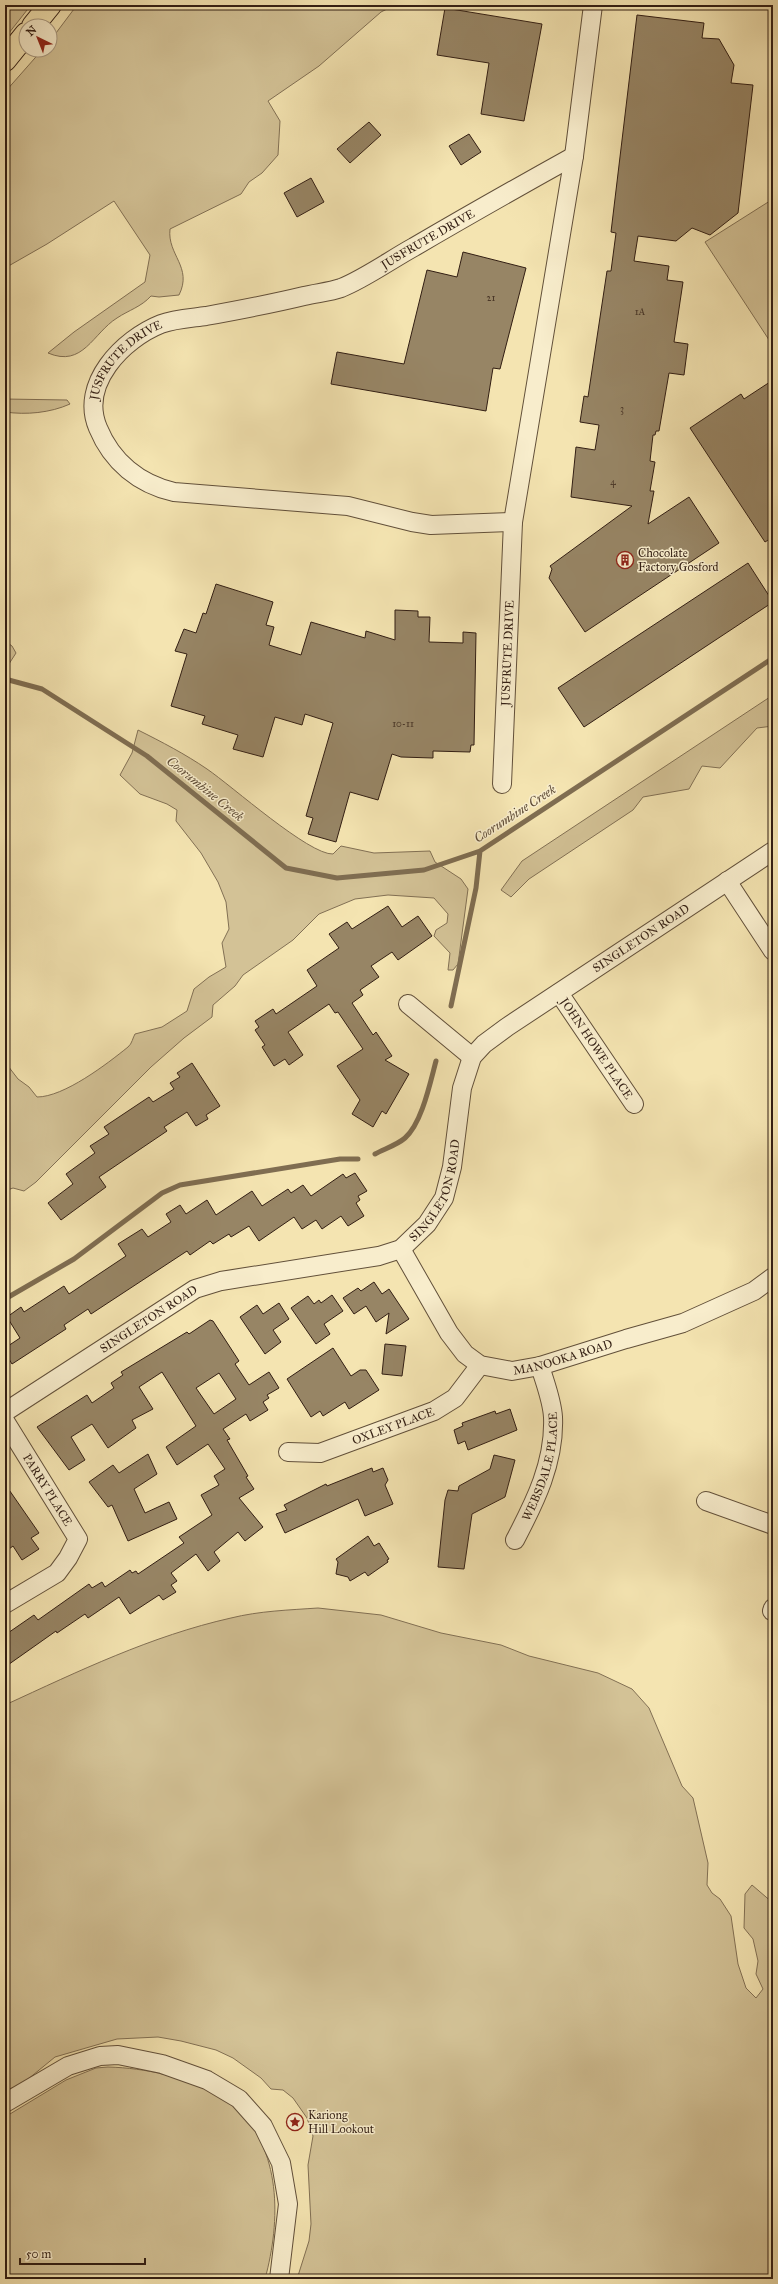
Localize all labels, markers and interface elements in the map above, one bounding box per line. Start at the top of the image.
north arrow [18,18,58,58]
text: N [24,23,40,39]
street label: JUSFRUTE DRIVE [377,206,477,274]
house number: 21 [487,292,495,304]
house number: 1A [635,306,646,318]
street label: JUSFRUTE DRIVE [87,317,164,403]
house number: 3 [620,403,624,415]
house number: 4 [610,476,616,488]
place label: Chocolate Factory Gosford [638,546,719,574]
building icon: Chocolate Factory Gosford [615,550,635,570]
street label: JUSFRUTE DRIVE [498,600,517,708]
house number: 10-11 [392,718,414,730]
water label: Coorumbine Creek [163,753,247,825]
water label: Coorumbine Creek [471,781,559,846]
street label: SINGLETON ROAD [590,901,692,975]
street label: JOHN HOWE PLACE [555,993,636,1102]
street label: SINGLETON ROAD [406,1138,462,1244]
street label: SINGLETON ROAD [97,1282,200,1356]
street label: MANOOKA ROAD [512,1337,614,1378]
street label: OXLEY PLACE [350,1404,437,1448]
street label: WEBSDALE PLACE [519,1411,560,1523]
street label: PARRY PLACE [20,1451,75,1529]
place label: Kariong Hill Lookout [308,2108,375,2136]
place icon: Kariong Hill Lookout [285,2112,305,2132]
scale bar [20,2240,145,2266]
text: 50 m [26,2247,51,2261]

